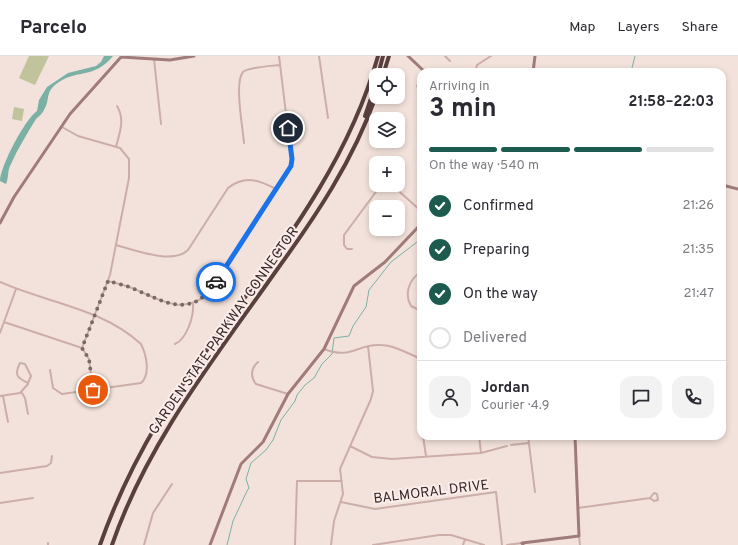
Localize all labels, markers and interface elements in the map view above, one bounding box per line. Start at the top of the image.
text: Parcelo [20,16,87,40]
text: Map [569,19,595,36]
text: Layers [617,19,659,36]
text: Share [681,19,718,36]
map controls [369,68,405,236]
button: locate [369,68,405,104]
text: Arriving in [429,79,490,95]
text: 3 min [429,93,497,126]
text: 21:58–22:03 [628,93,714,112]
pin [271,111,305,145]
button: layers [369,112,405,148]
icon: home [277,117,299,139]
button: + [369,156,405,192]
text: On the way · 540 m [429,158,539,174]
icon: check [429,195,451,217]
text: Confirmed [463,197,534,216]
text: 21:26 [683,198,714,214]
button: − [369,200,405,236]
street label: GARDEN STATE PARKWAY CONNECTOR [146,224,303,438]
icon: check [429,239,451,261]
text: Preparing [463,241,530,260]
text: 21:35 [682,242,714,258]
courier [196,262,236,302]
icon: car [205,271,227,293]
icon: check [429,283,451,305]
text: On the way [463,285,538,304]
text: 21:47 [684,286,714,302]
text: Delivered [463,329,527,348]
pin [76,373,110,407]
button: person [429,376,471,418]
button: chat [620,376,662,418]
button: phone [672,376,714,418]
icon: bag [82,379,104,401]
text: Jordan [481,379,530,398]
text: Courier · 4.9 [481,398,549,414]
street label: BALMORAL DRIVE [373,477,490,508]

